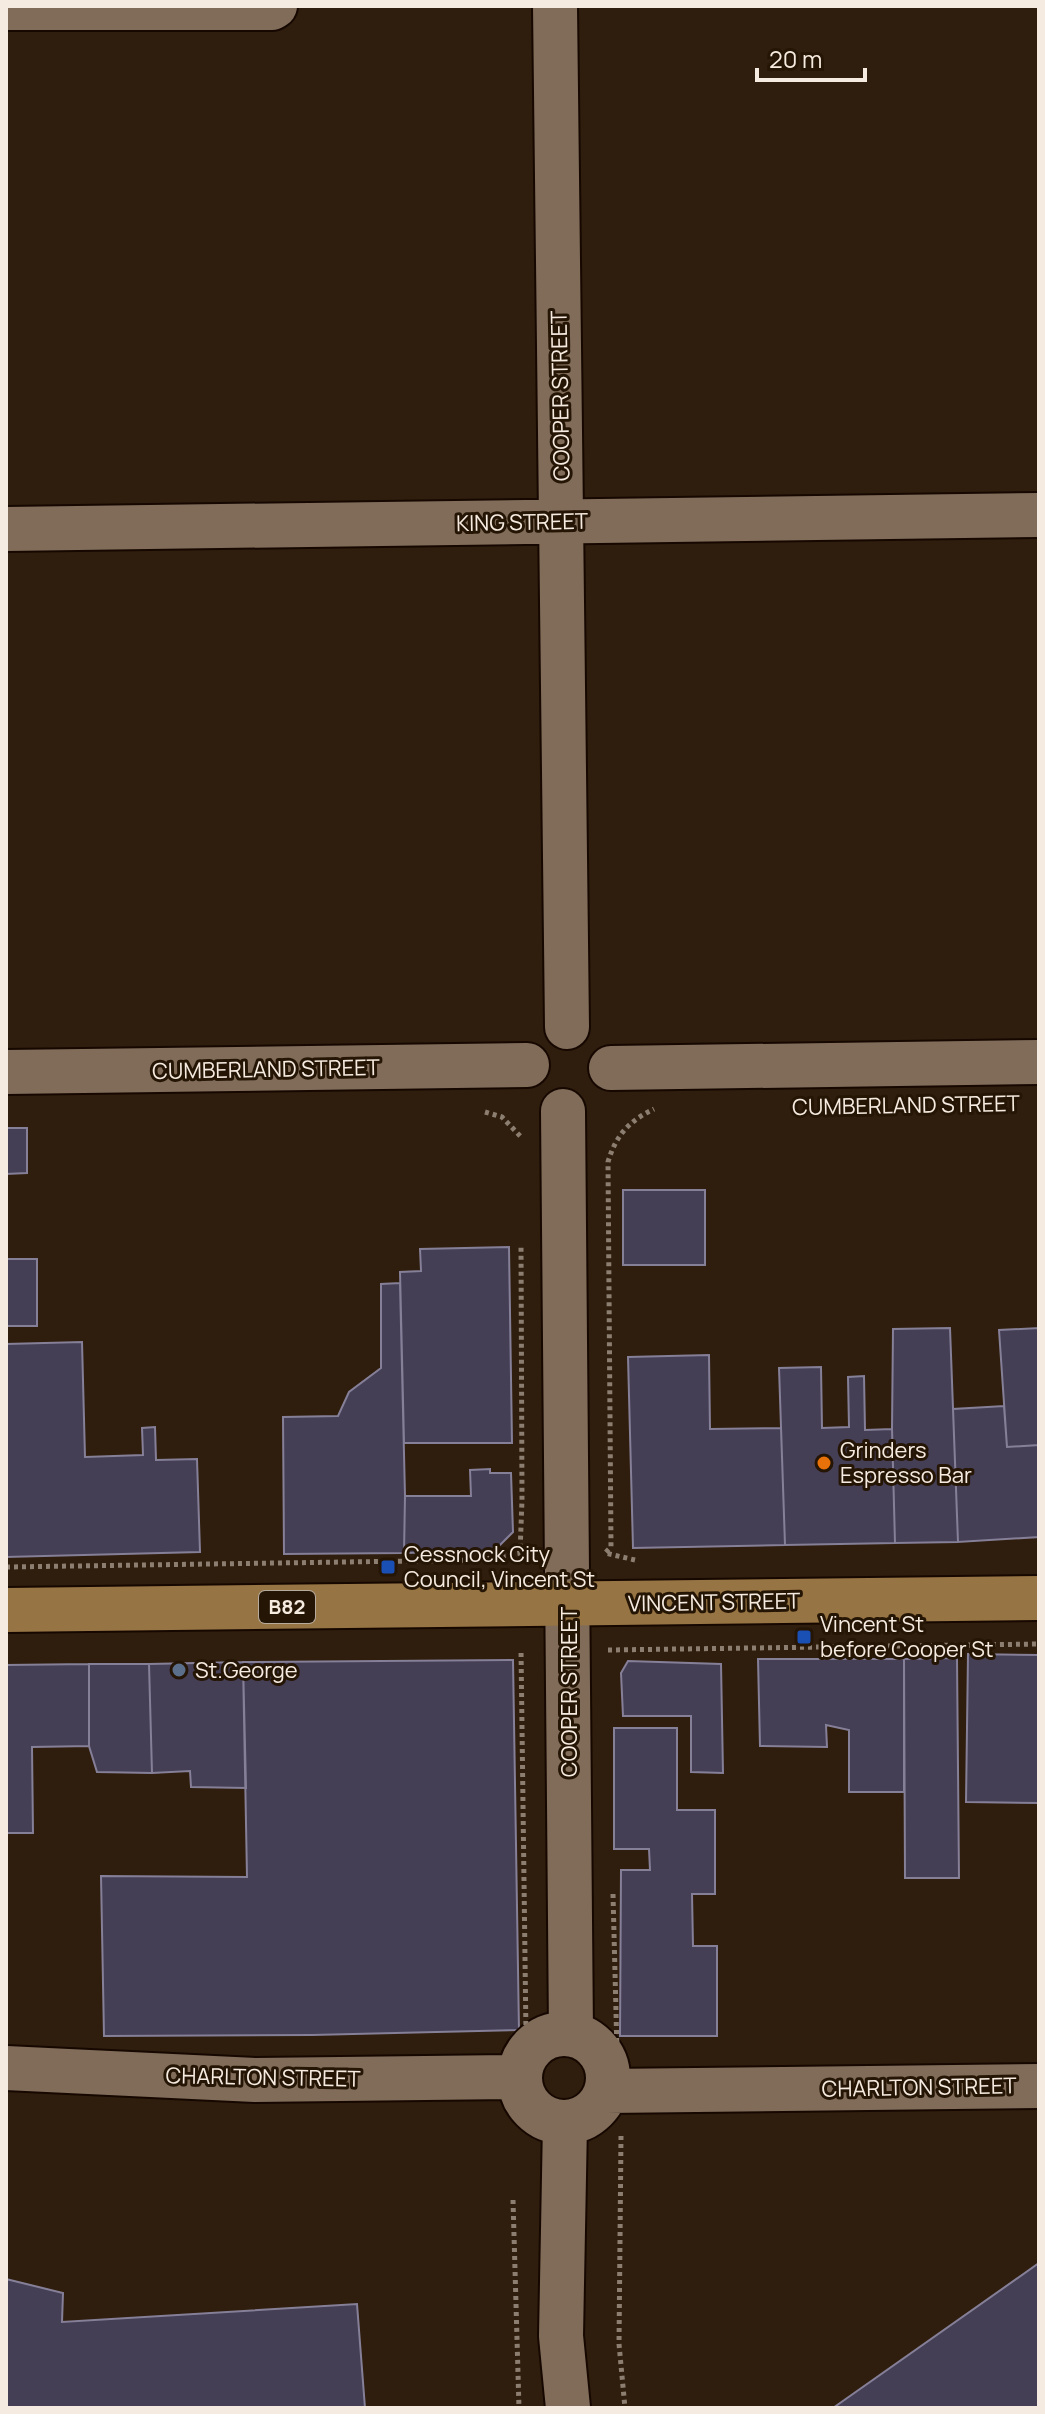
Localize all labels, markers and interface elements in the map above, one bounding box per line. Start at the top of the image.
scale bar [757,32,865,82]
text: 20 m [769,42,822,75]
street label: COOPER STREET [544,311,576,481]
street label: KING STREET [456,506,588,538]
street label: CUMBERLAND STREET [152,1052,380,1086]
street label: CUMBERLAND STREET [792,1088,1020,1122]
place label: Grinders Espresso Bar [840,1435,972,1490]
marker: Grinders Espresso Bar [815,1454,833,1472]
place label: Cessnock City Council, Vincent St [404,1539,595,1594]
marker: Cessnock City Council, Vincent St [379,1558,397,1576]
street label: VINCENT STREET [628,1585,800,1619]
road number: B82 [259,1591,315,1623]
street label: COOPER STREET [554,1607,584,1777]
place label: Vincent St before Cooper St [820,1609,994,1664]
marker: Vincent St before Cooper St [795,1628,813,1646]
place label: St.George [195,1655,298,1685]
marker: St.George [170,1661,188,1679]
street label: CHARLTON STREET [165,2060,361,2094]
street label: CHARLTON STREET [821,2070,1017,2104]

